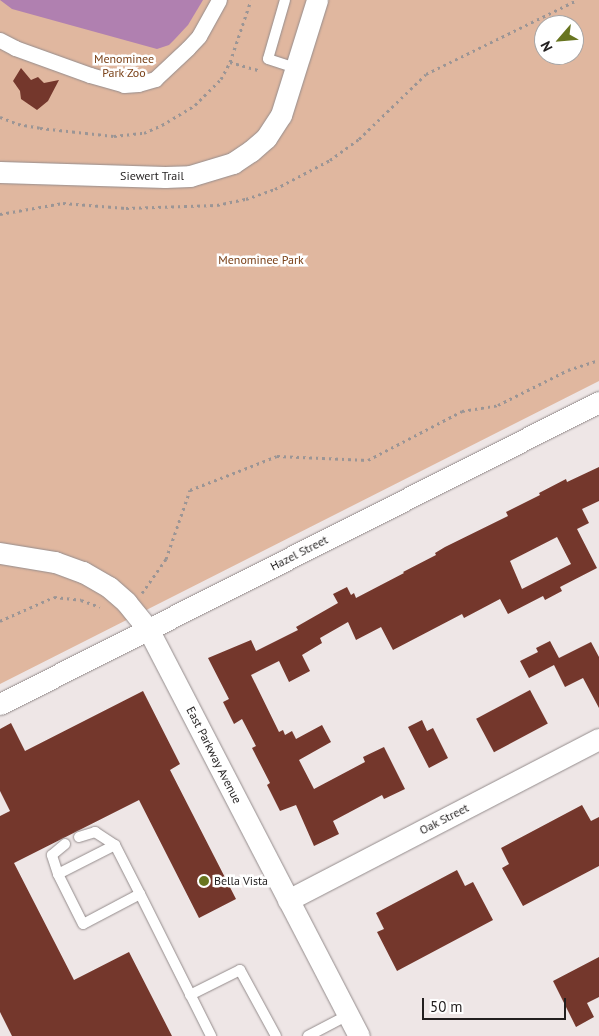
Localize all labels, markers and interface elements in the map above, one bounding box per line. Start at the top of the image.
north arrow [534,15,584,65]
text: N [536,38,557,55]
park label: Menominee Park Zoo [94,52,154,80]
street label: Siewert Trail [120,169,184,183]
park label: Menominee Park [218,253,304,267]
street label: Hazel Street [268,532,330,574]
street label: East Parkway Avenue [183,704,245,806]
street label: Oak Street [417,800,471,838]
place label: Bella Vista [214,874,268,888]
marker: Bella Vista [198,875,210,887]
scale bar [424,988,568,1020]
text: 50 m [430,997,463,1016]

